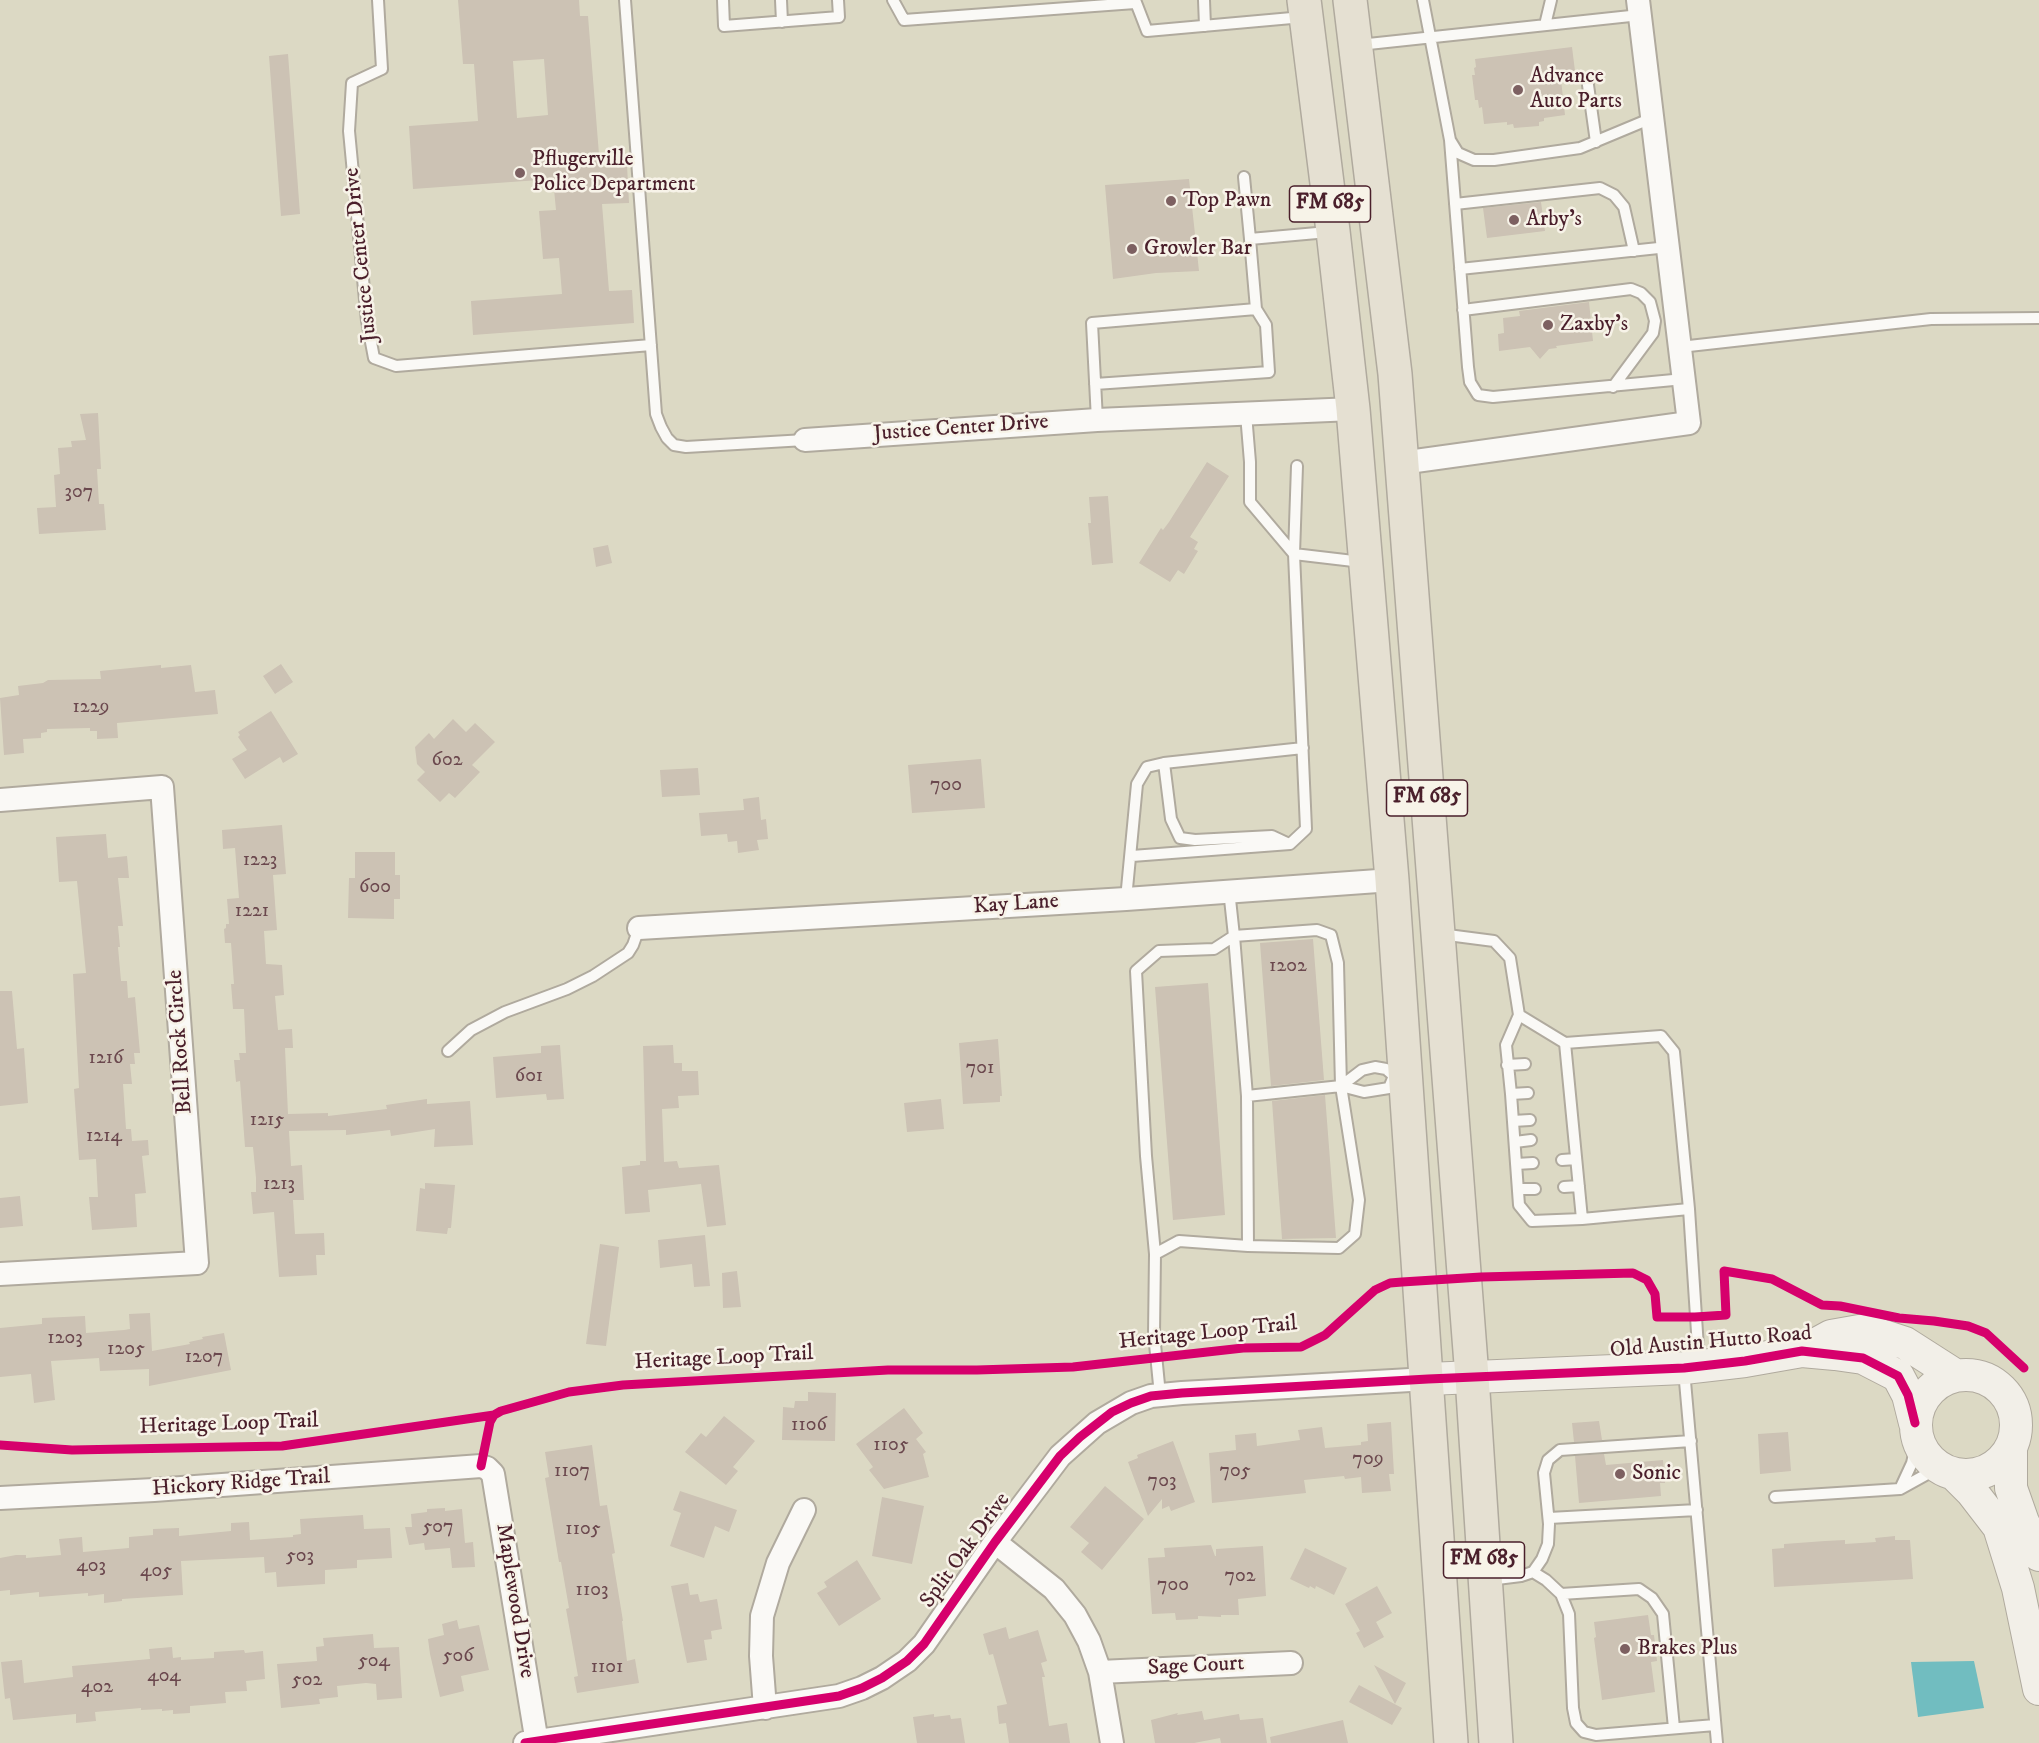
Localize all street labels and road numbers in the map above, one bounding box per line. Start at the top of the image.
street label: Justice Center Drive [340,166,384,344]
road number: FM 685 [1290,186,1370,222]
street label: Justice Center Drive [873,410,1049,448]
road number: FM 685 [1386,780,1468,816]
street label: Kay Lane [972,889,1060,921]
street label: Bell Rock Circle [163,969,199,1115]
street label: Heritage Loop Trail [1118,1312,1298,1356]
street label: Old Austin Hutto Road [1609,1321,1813,1365]
street label: Heritage Loop Trail [634,1341,814,1377]
street label: Heritage Loop Trail [139,1409,319,1441]
street label: Hickory Ridge Trail [151,1465,331,1503]
street label: Split Oak Drive [915,1488,1017,1614]
street label: Maplewood Drive [489,1522,539,1680]
road number: FM 685 [1444,1542,1524,1578]
street label: Sage Court [1147,1651,1245,1683]

